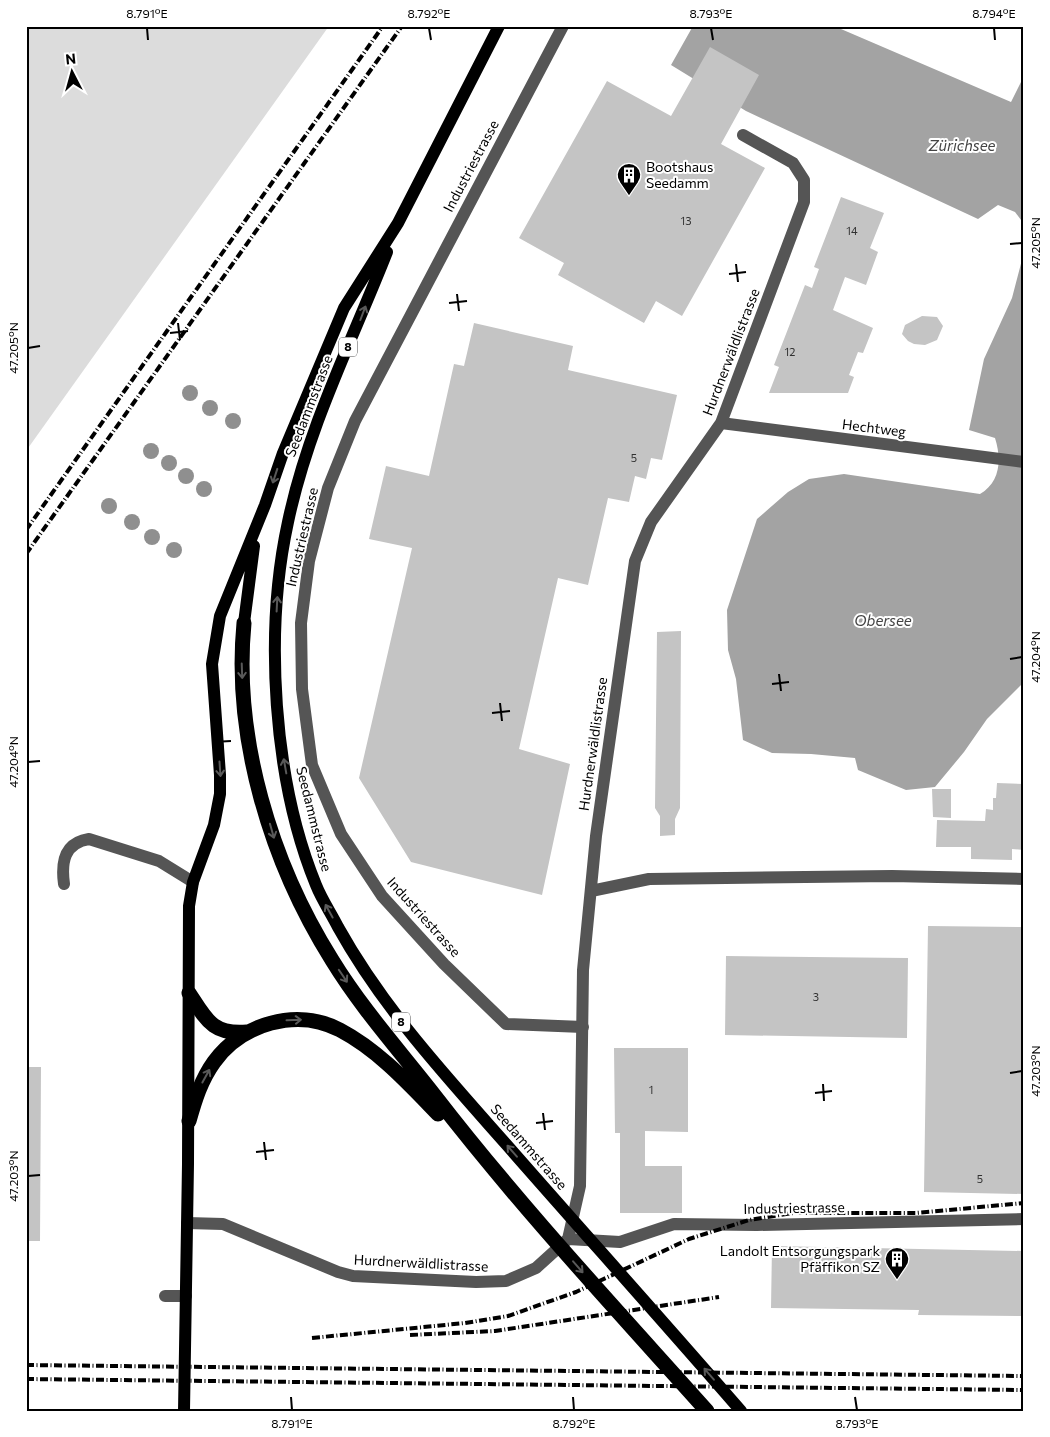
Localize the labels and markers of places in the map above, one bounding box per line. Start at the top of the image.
place label: Bootshaus Seedamm [646,158,713,191]
building icon: Bootshaus Seedamm [616,162,642,196]
place label: Landolt Entsorgungspark Pfäffikon SZ [720,1242,880,1275]
building icon: Landolt Entsorgungspark Pfäffikon SZ [884,1246,910,1280]

